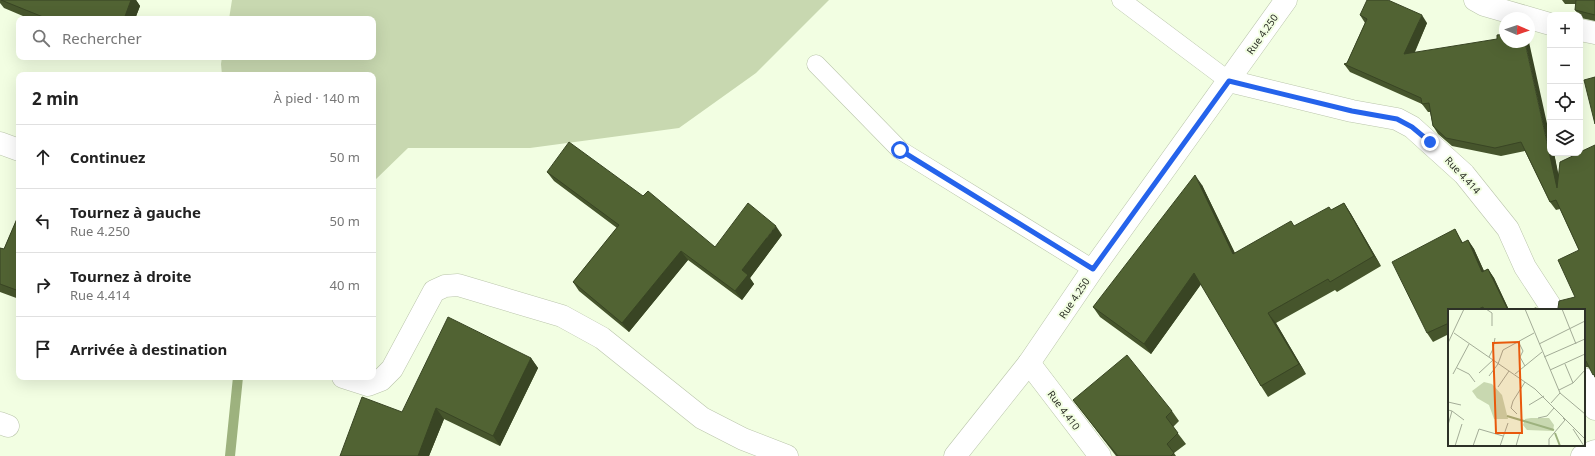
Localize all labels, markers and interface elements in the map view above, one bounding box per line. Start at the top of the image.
street label: Rue 4.250 [1243,11,1281,57]
north arrow [1499,12,1535,48]
map controls [1547,12,1583,156]
button: + [1547,12,1583,48]
search box [16,16,376,60]
icon: search [30,27,52,49]
text: Rechercher [62,28,142,48]
button: − [1547,48,1583,84]
button: locate [1547,84,1583,120]
text: 2 min [32,87,79,110]
text: À pied · 140 m [274,89,360,107]
button: layers [1547,120,1583,156]
route end [1421,133,1439,151]
route start [891,141,909,159]
icon: ahead [32,146,54,168]
text: Continuez [70,147,145,167]
text: 50 m [330,148,360,166]
street label: Rue 4.414 [1442,153,1484,197]
text: Tournez à gauche [70,202,201,222]
icon: left [32,210,54,232]
text: 50 m [330,212,360,230]
text: Rue 4.250 [70,222,130,240]
text: Tournez à droite [70,266,191,286]
icon: right [32,274,54,296]
street label: Rue 4.250 [1055,275,1093,321]
text: 40 m [330,276,360,294]
text: Rue 4.414 [70,286,130,304]
inset map [1448,309,1585,446]
icon: arrive [32,338,54,360]
text: Arrivée à destination [70,339,227,359]
street label: Rue 4.410 [1045,387,1084,433]

